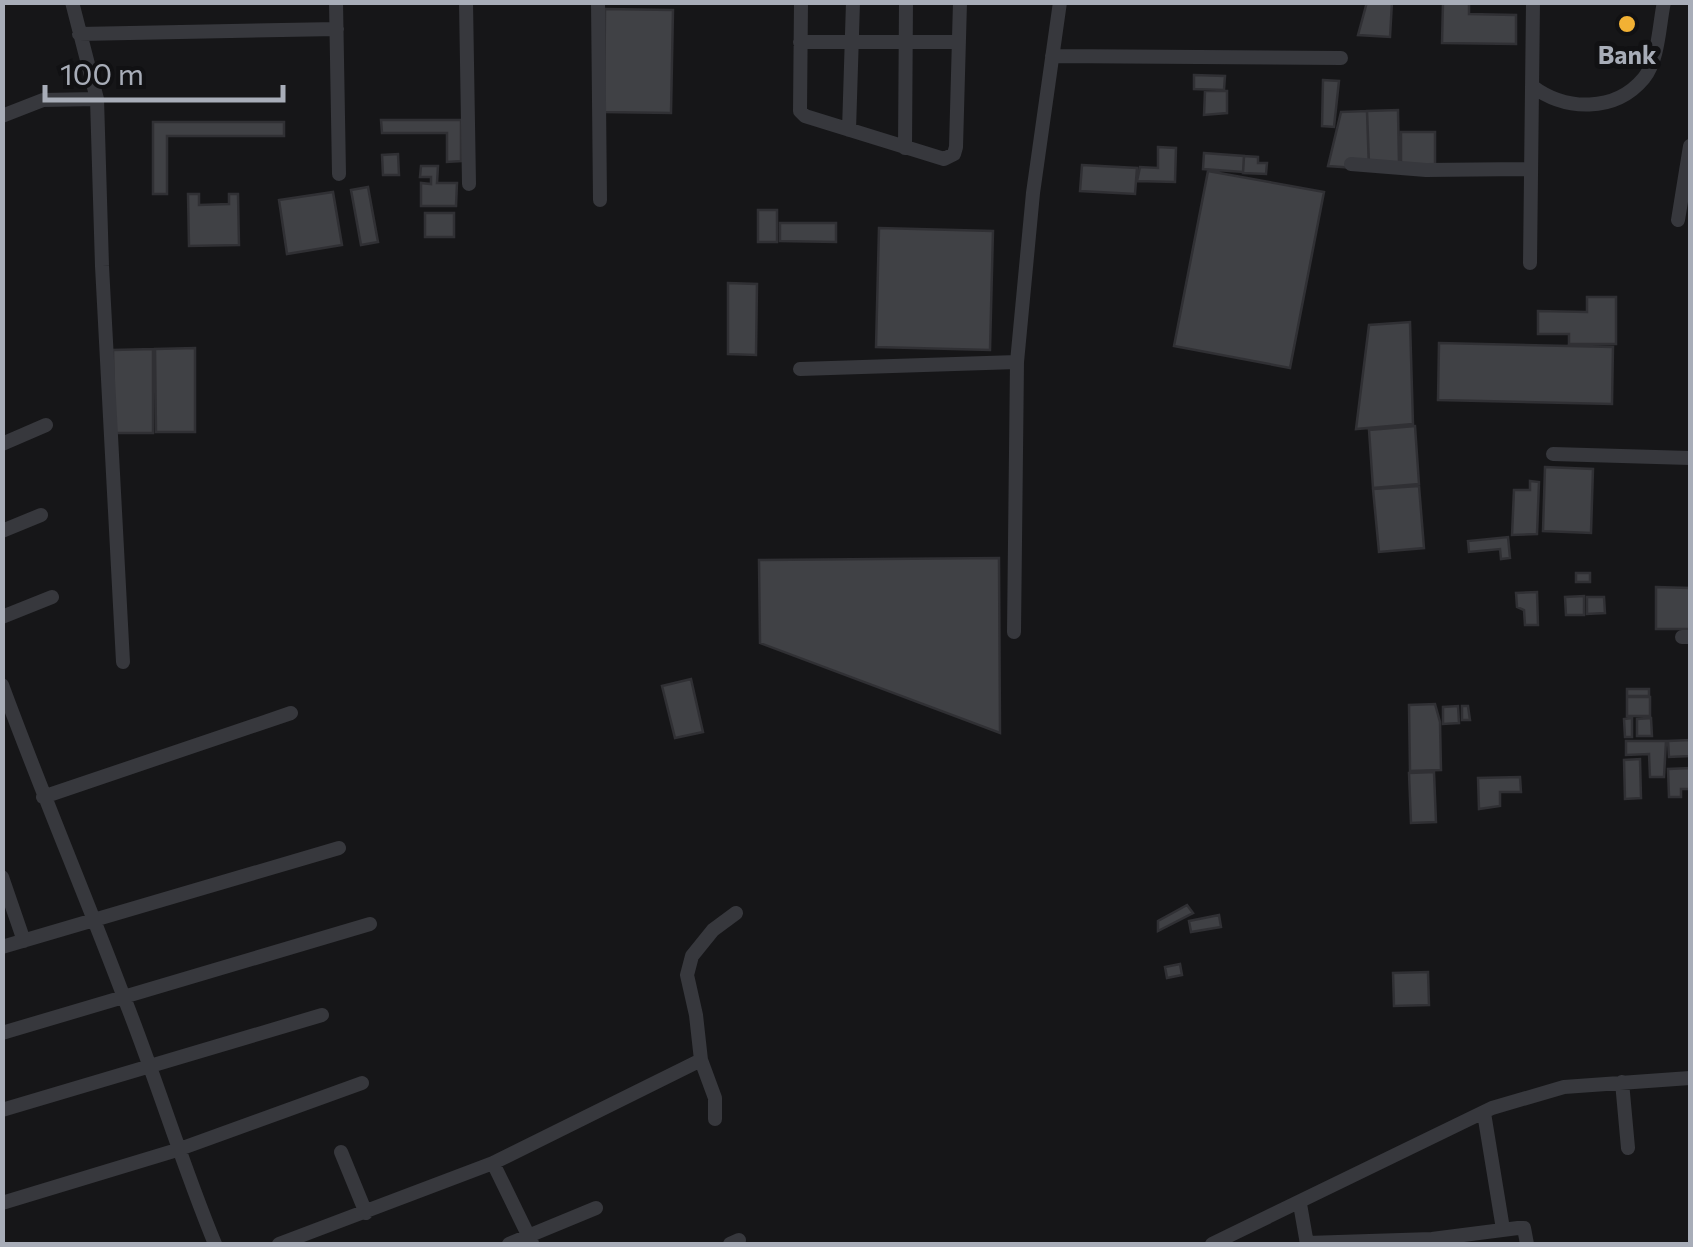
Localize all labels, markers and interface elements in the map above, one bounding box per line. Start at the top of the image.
marker: Bank [1616,13,1638,35]
place label: Bank [1598,39,1657,69]
scale bar [45,40,282,102]
text: 100 m [60,54,144,91]

